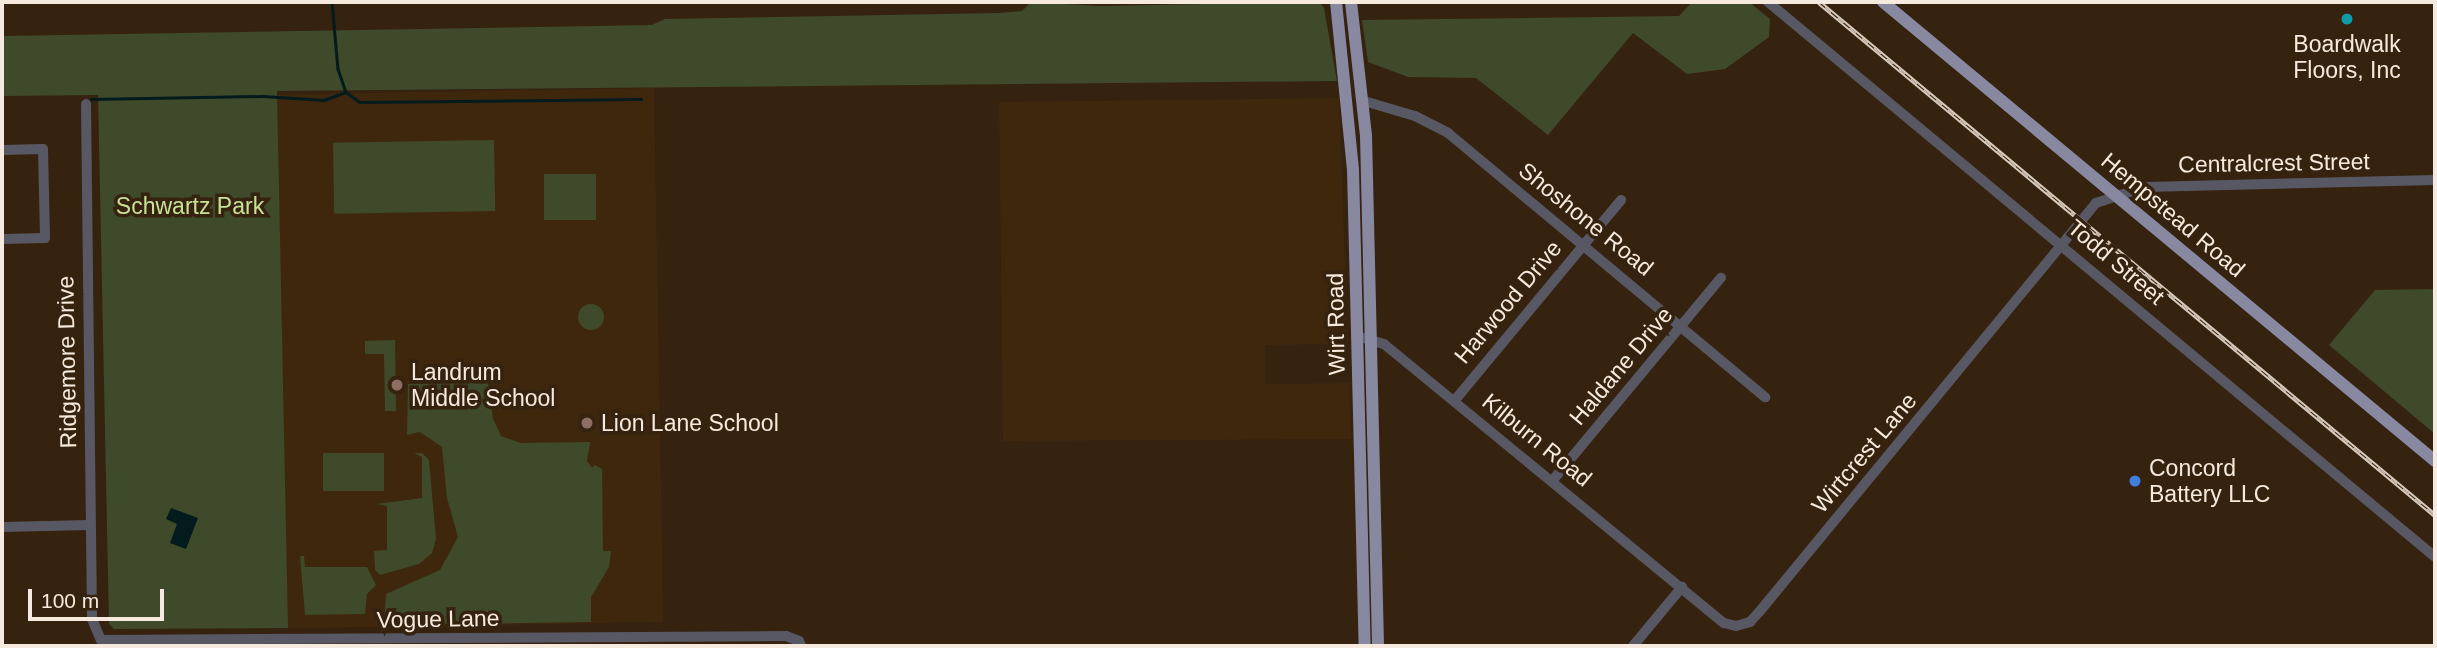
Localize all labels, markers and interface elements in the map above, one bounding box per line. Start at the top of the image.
marker: Boardwalk Floors, Inc [2339,11,2355,27]
place label: Boardwalk Floors, Inc [2293,30,2401,84]
street label: Hempstead Road [2096,147,2250,283]
street label: Centralcrest Street [2178,148,2370,178]
street label: Shoshone Road [1513,156,1659,282]
park label: Schwartz Park [116,192,264,220]
street label: Todd Street [2062,214,2170,310]
street label: Harwood Drive [1449,235,1567,369]
street label: Wirt Road [1321,273,1351,375]
street label: Ridgemore Drive [52,275,82,449]
street label: Haldane Drive [1564,301,1678,431]
place label: Landrum Middle School [411,358,555,412]
marker: Landrum Middle School [389,377,405,393]
street label: Kilburn Road [1477,387,1597,493]
street label: Wirtcrest Lane [1806,387,1922,519]
place label: Lion Lane School [601,409,779,437]
marker: Lion Lane School [579,415,595,431]
place label: Concord Battery LLC [2149,454,2270,508]
marker: Concord Battery LLC [2127,473,2143,489]
scale bar [32,574,168,618]
text: 100 m [41,589,99,612]
street label: Vogue Lane [376,604,500,634]

